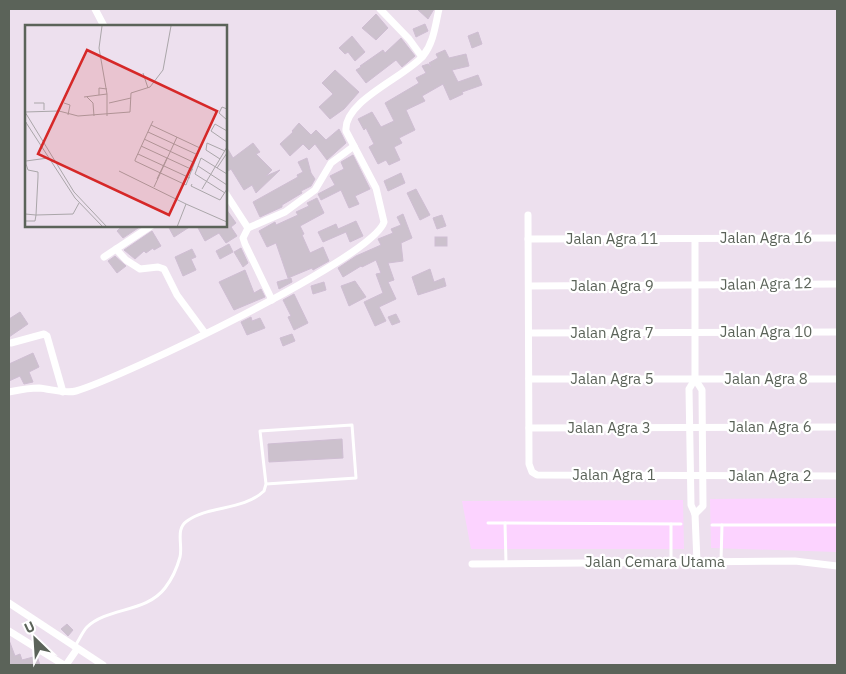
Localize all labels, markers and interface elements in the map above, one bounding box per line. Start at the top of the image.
inset map [25,25,228,228]
street label: Jalan Agra 16 [720,228,812,247]
street label: Jalan Agra 11 [566,229,658,248]
street label: Jalan Agra 12 [720,273,812,294]
street label: Jalan Agra 9 [570,276,654,295]
street label: Jalan Agra 10 [720,322,812,341]
street label: Jalan Agra 7 [570,323,654,342]
street label: Jalan Agra 5 [570,369,654,388]
street label: Jalan Agra 8 [724,369,808,388]
street label: Jalan Agra 6 [728,417,812,436]
street label: Jalan Agra 3 [567,418,651,437]
street label: Jalan Agra 1 [572,465,656,484]
street label: Jalan Agra 2 [728,466,812,485]
street label: Jalan Cemara Utama [585,552,725,571]
north arrow [10,614,60,664]
text: U [21,617,38,637]

